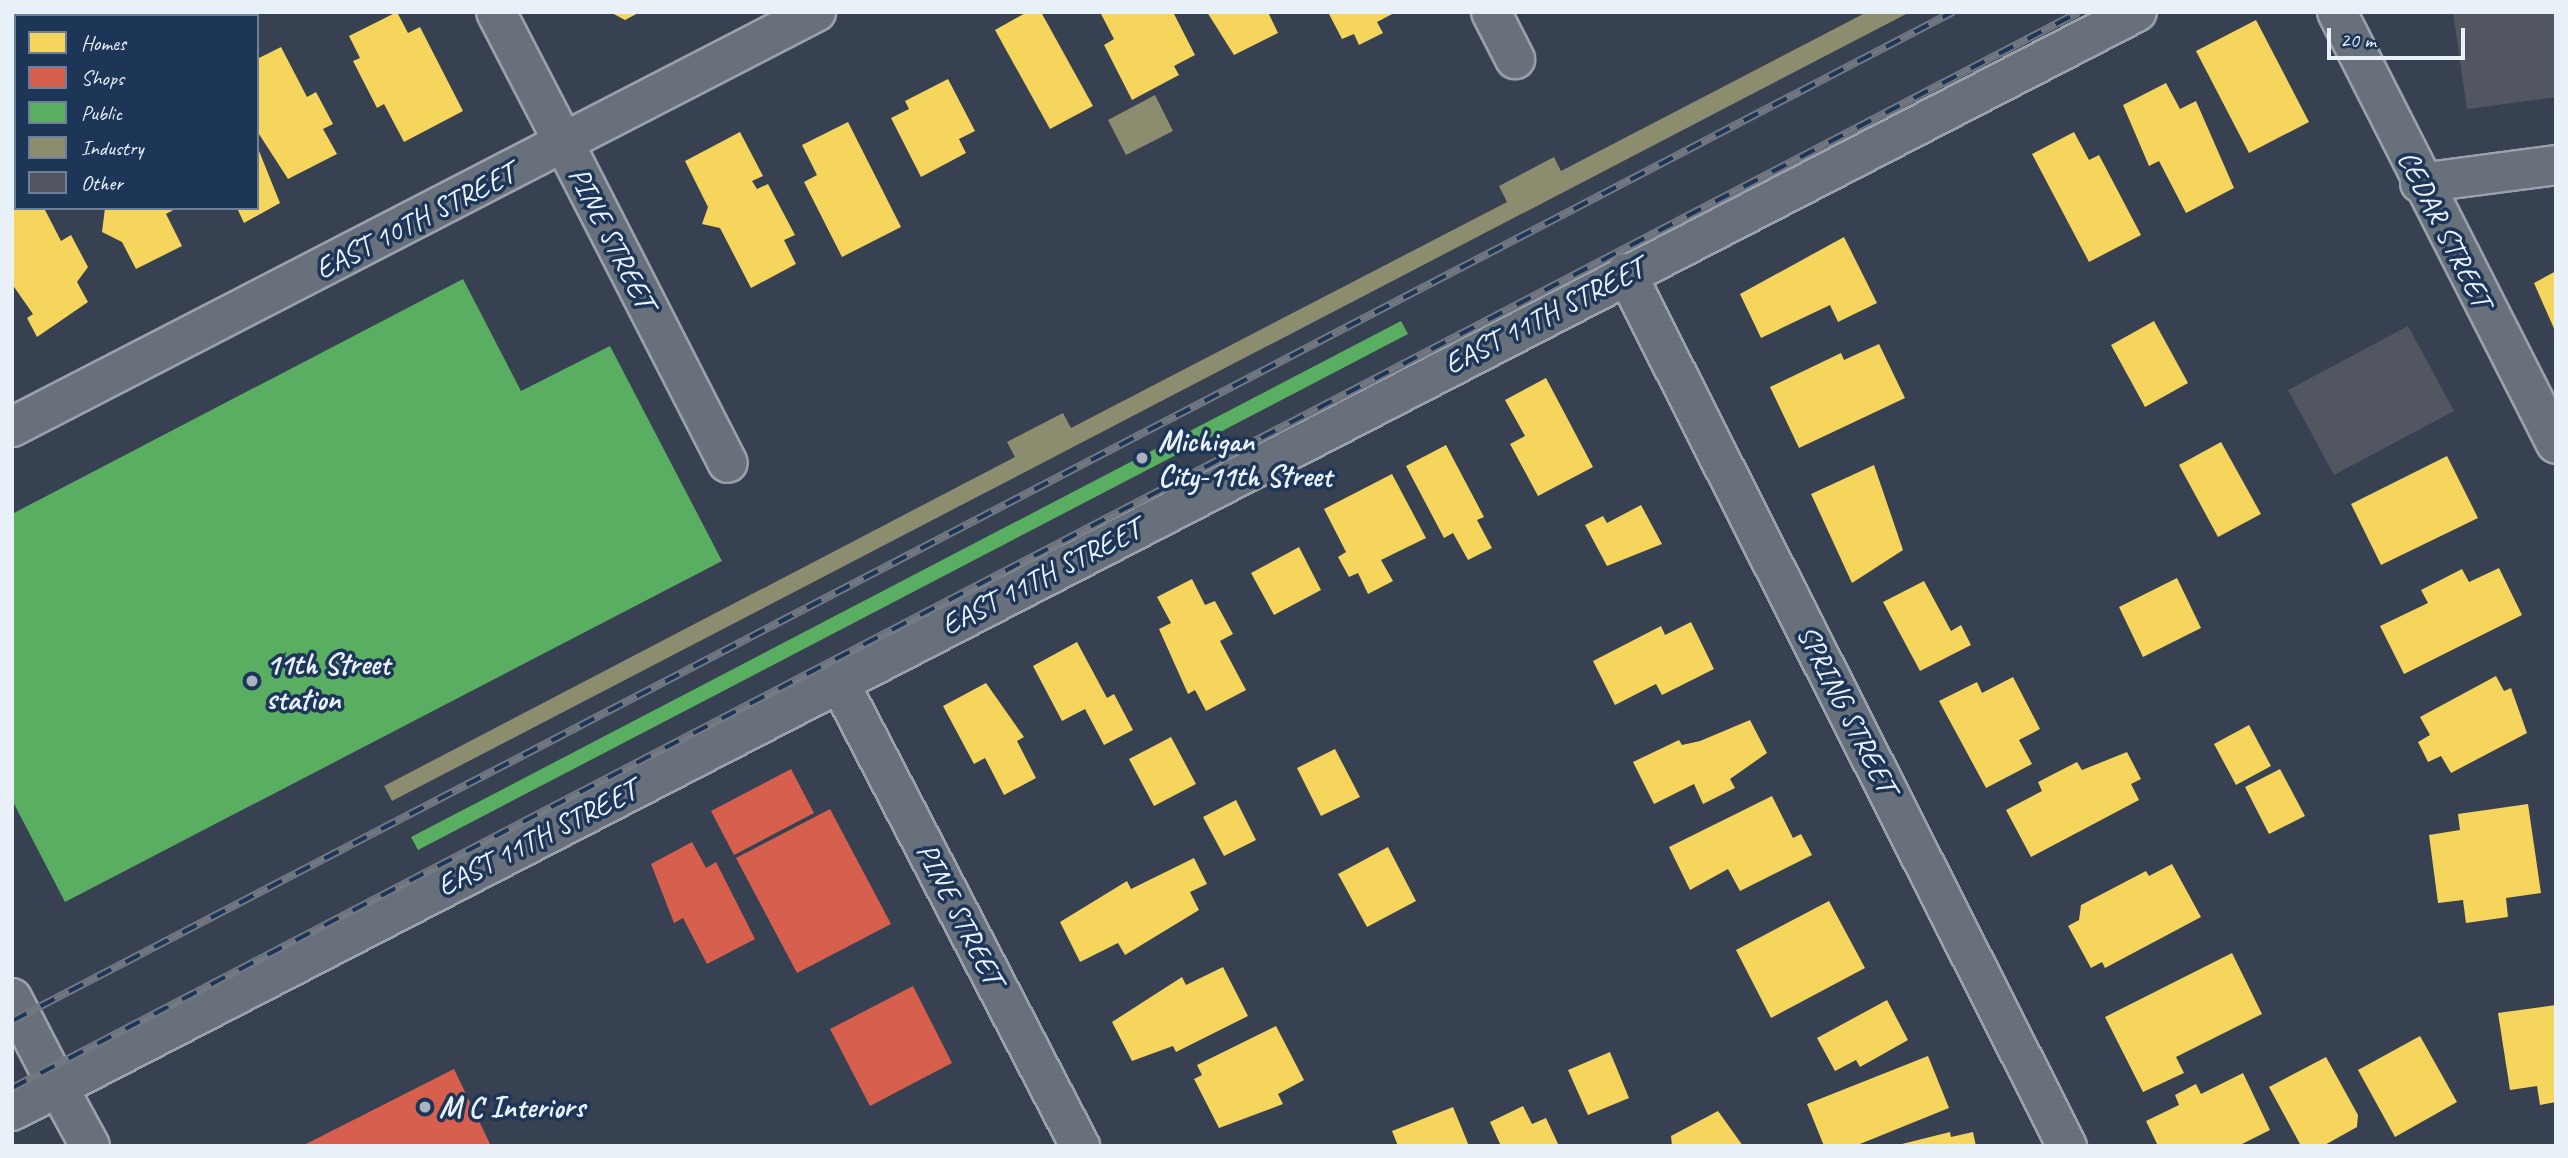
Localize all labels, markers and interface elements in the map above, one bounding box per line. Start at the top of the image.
legend [14,14,259,210]
scale bar [2330,14,2468,58]
text: 20 m [2340,27,2376,53]
text: Homes [81,30,126,56]
text: Shops [81,65,124,91]
text: Public [81,100,122,126]
text: Industry [81,135,144,161]
street label: CEDAR STREET [2390,144,2500,314]
street label: EAST 10TH STREET [309,155,521,287]
street label: PINE STREET [561,161,663,315]
text: Other [81,170,123,196]
street label: EAST 11TH STREET [1438,250,1650,382]
place label: Michigan City-11th Street [1158,423,1332,494]
marker: Michigan City-11th Street [1132,448,1152,468]
street label: EAST 11TH STREET [935,511,1147,643]
street label: SPRING STREET [1789,619,1905,799]
place label: 11th Street station [266,646,390,716]
marker: 11th Street station [244,673,260,689]
street label: EAST 11TH STREET [431,772,643,904]
street label: PINE STREET [909,837,1011,991]
place label: M C Interiors [439,1089,584,1125]
marker: M C Interiors [417,1099,433,1115]

